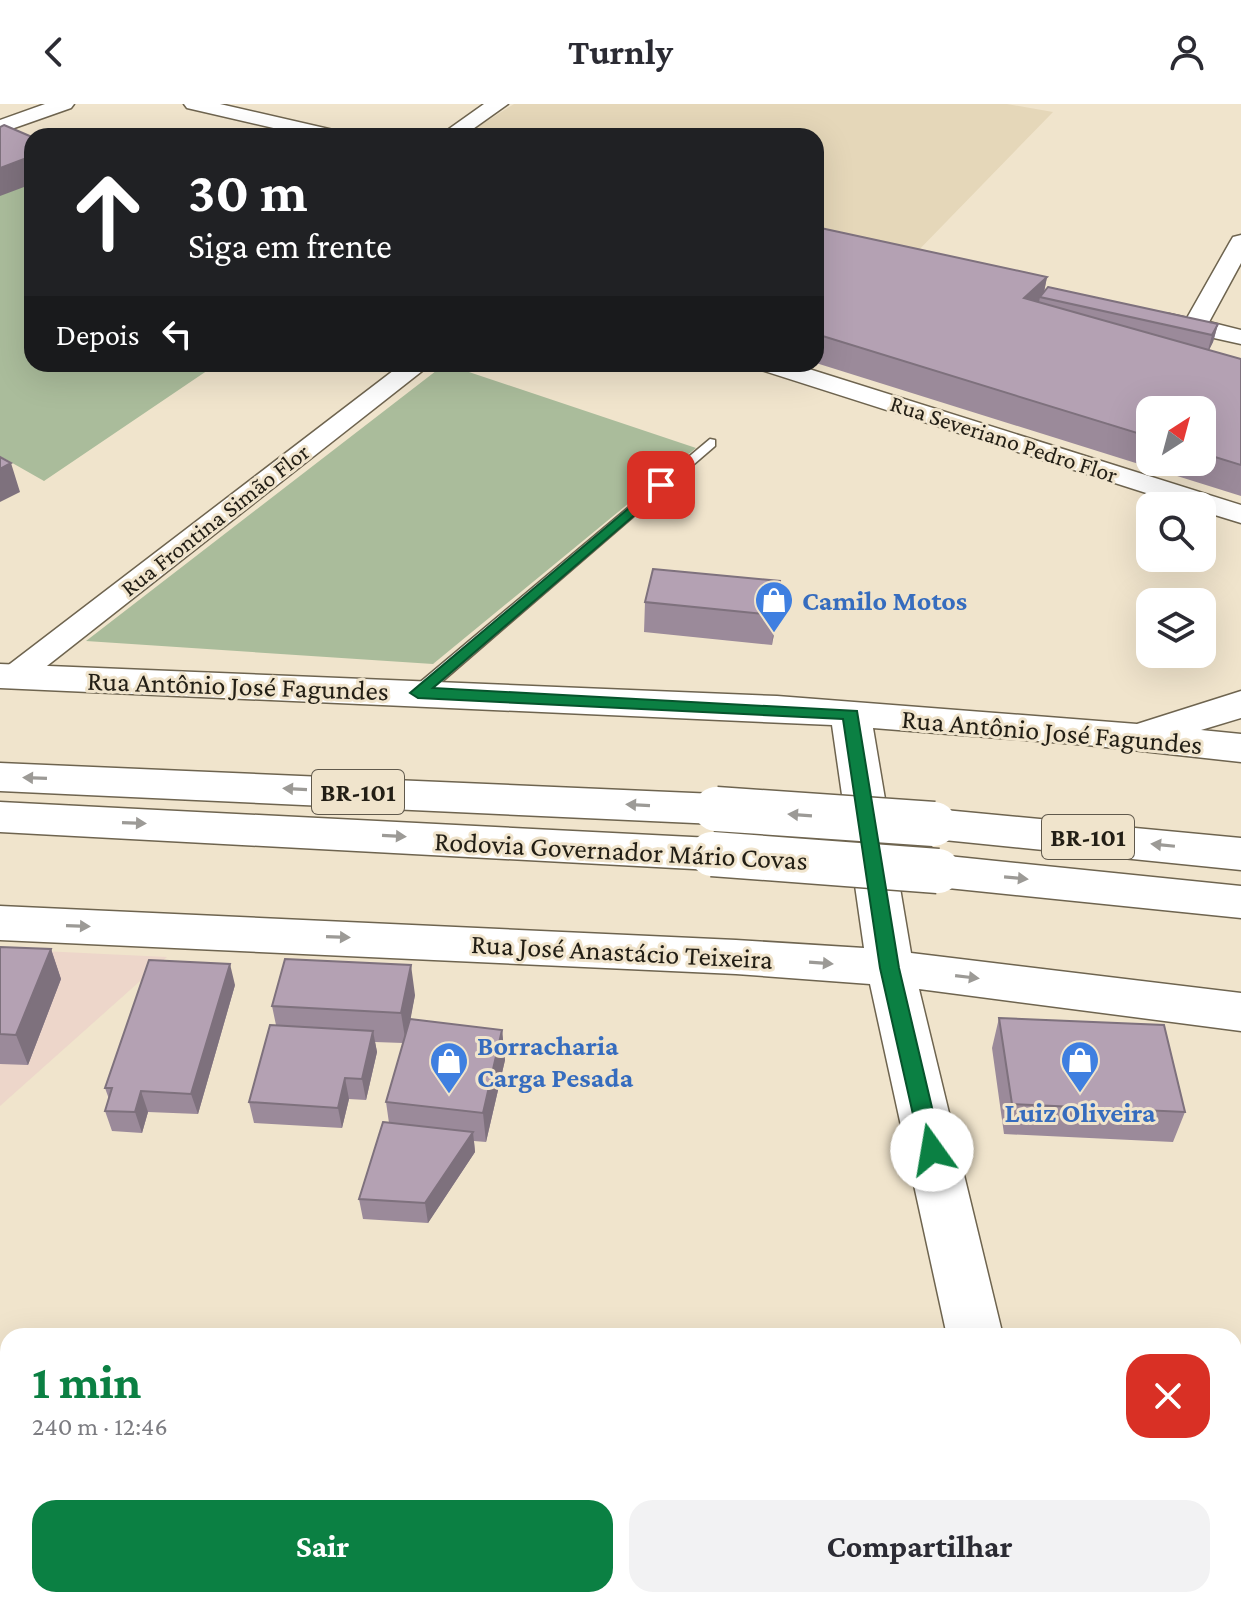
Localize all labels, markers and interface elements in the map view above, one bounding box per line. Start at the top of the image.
icon: back [32,30,76,74]
icon: person [1165,30,1209,74]
text: Turnly [568,32,673,72]
icon: ahead [56,160,160,264]
text: 30 m [188,161,308,223]
text: Siga em frente [188,226,392,266]
icon: left [155,312,199,356]
text: Depois [56,318,139,351]
street label: Rua Severiano Pedro Flor [887,389,1122,488]
north arrow [1136,396,1216,476]
map controls [1136,396,1216,668]
street label: Rua Frontina Simão Flor [115,437,315,602]
pin [627,451,695,519]
icon: arrive [639,463,683,507]
button: search [1136,492,1216,572]
shop icon: Camilo Motos [753,579,795,634]
place label: Camilo Motos [802,585,967,616]
button: layers [1136,588,1216,668]
street label: Rua Antônio José Fagundes [87,665,389,706]
street label: Rua Antônio José Fagundes [900,703,1204,760]
road number: BR-101 [312,770,404,814]
one-way arrow [22,771,47,784]
one-way arrow [282,782,307,795]
one-way arrow [625,798,650,811]
one-way arrow [787,808,812,821]
road number: BR-101 [1042,815,1134,859]
one-way arrow [122,816,147,829]
street label: Rodovia Governador Mário Covas [433,825,809,876]
one-way arrow [382,830,407,843]
one-way arrow [1151,839,1176,852]
one-way arrow [1004,872,1029,885]
one-way arrow [66,920,91,933]
street label: Rua José Anastácio Teixeira [470,928,774,975]
one-way arrow [326,931,351,944]
one-way arrow [809,957,834,970]
one-way arrow [955,971,980,984]
place label: Borracharia Carga Pesada [477,1030,634,1093]
shop icon: Luiz Oliveira [1059,1039,1101,1094]
shop icon: Borracharia Carga Pesada [428,1040,470,1095]
place label: Luiz Oliveira [1004,1097,1156,1128]
position arrow [890,1108,974,1192]
button: close [1126,1354,1210,1438]
text: 1 min [32,1355,141,1408]
text: 240 m · 12:46 [32,1412,168,1441]
button: Sair [32,1500,613,1592]
button: Compartilhar [629,1500,1210,1592]

